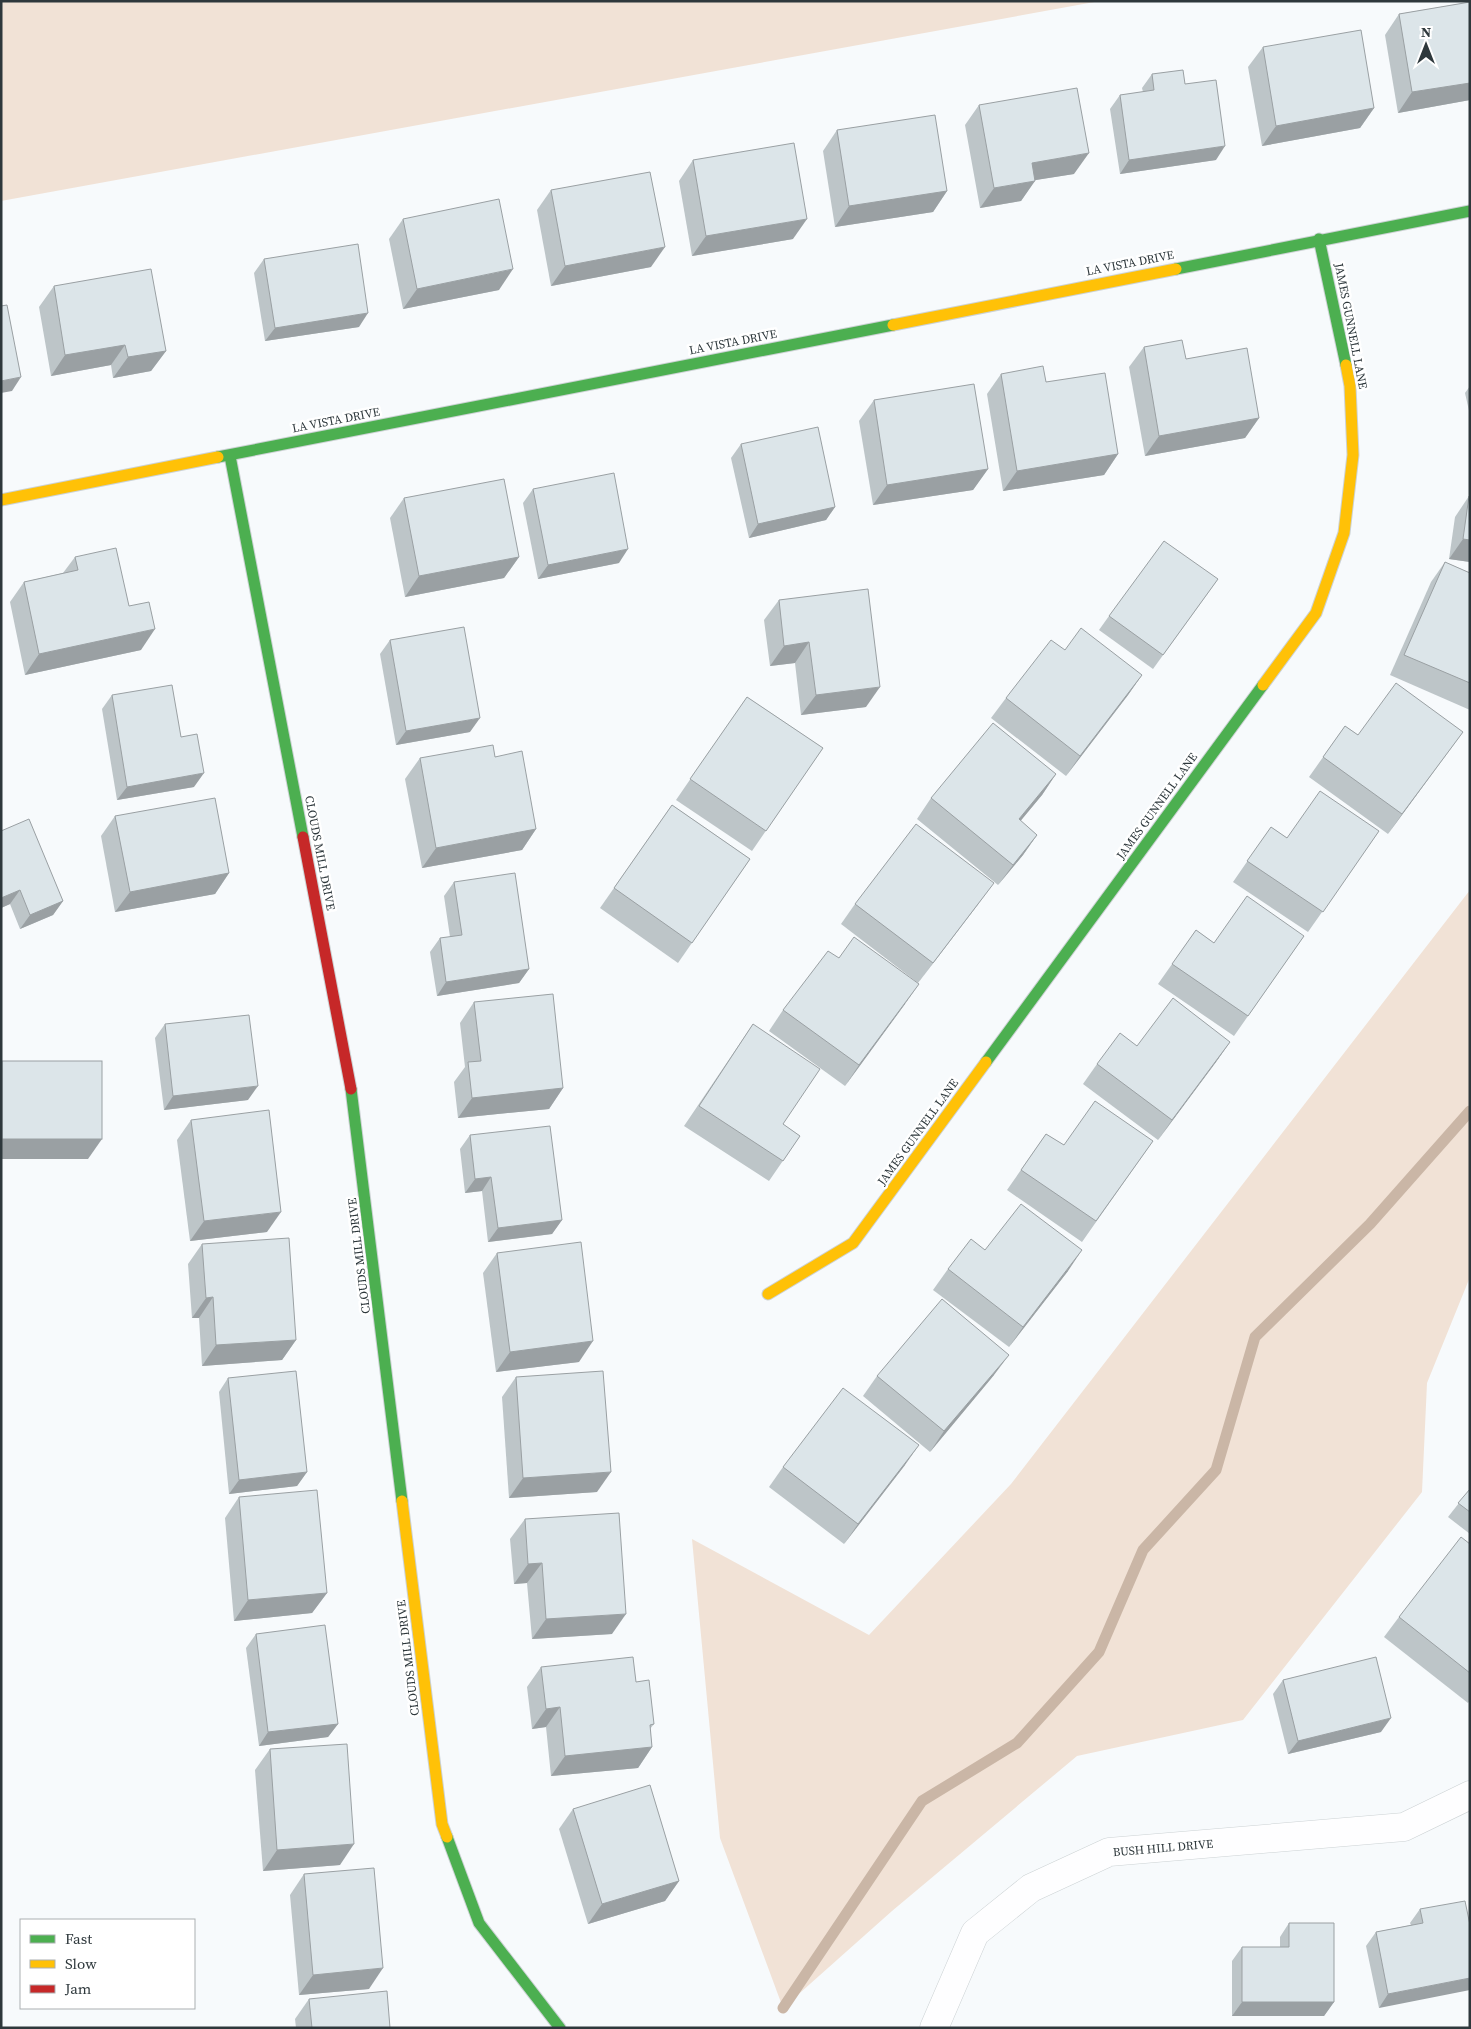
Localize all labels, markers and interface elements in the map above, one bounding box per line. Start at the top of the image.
north arrow [1401,20,1451,70]
text: N [1421,22,1431,42]
street label: LA VISTA DRIVE [1085,247,1175,279]
street label: JAMES GUNNELL LANE [1331,261,1371,390]
street label: LA VISTA DRIVE [688,326,778,358]
street label: LA VISTA DRIVE [291,404,381,436]
street label: JAMES GUNNELL LANE [1112,750,1201,863]
street label: CLOUDS MILL DRIVE [301,794,339,912]
street label: JAMES GUNNELL LANE [873,1076,962,1189]
street label: CLOUDS MILL DRIVE [344,1197,374,1315]
street label: CLOUDS MILL DRIVE [393,1599,423,1717]
street label: BUSH HILL DRIVE [1112,1836,1214,1860]
legend [20,1919,195,2009]
text: Fast [65,1928,92,1949]
text: Slow [65,1953,97,1974]
text: Jam [64,1978,92,1999]

